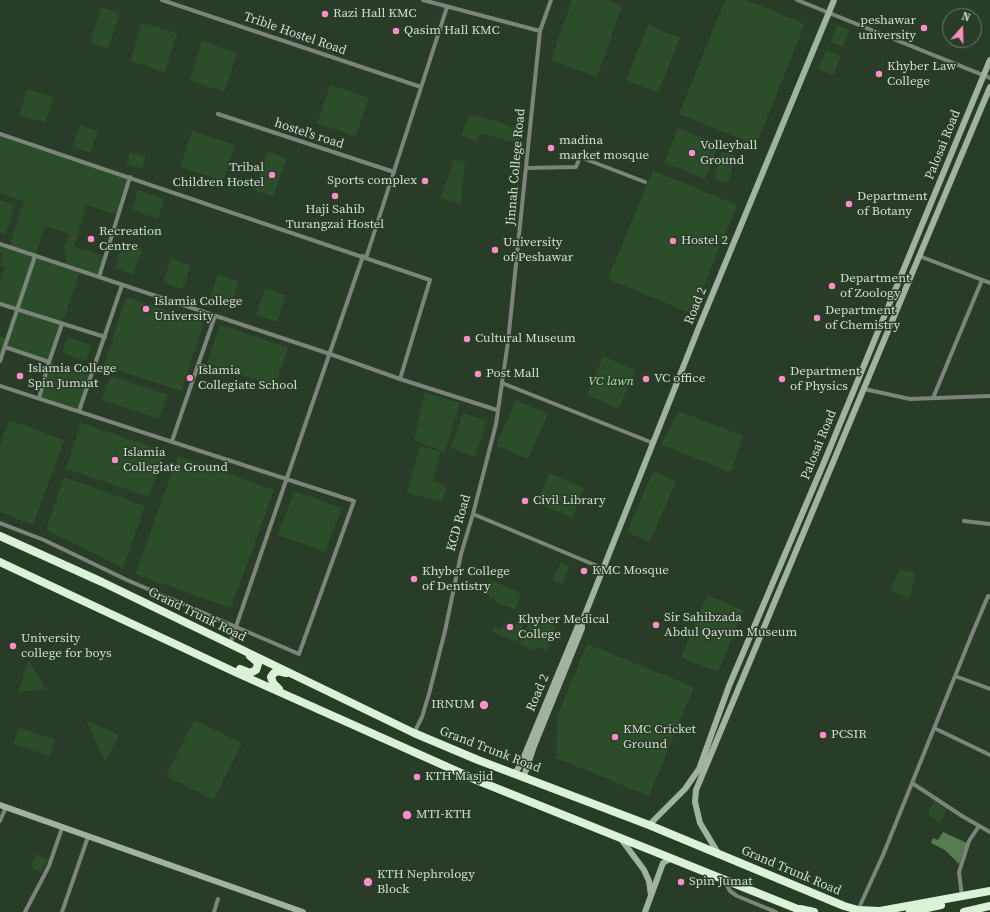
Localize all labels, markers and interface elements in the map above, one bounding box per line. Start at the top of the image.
place label: Razi Hall KMC [333,6,417,22]
north arrow [942,8,982,48]
street label: Trible Hostel Road [242,9,348,59]
marker: Razi Hall KMC [320,9,330,19]
text: N [960,9,972,26]
place label: peshawar university [858,13,916,44]
place label: Qasim Hall KMC [404,23,500,39]
marker: peshawar university [919,23,929,33]
marker: Qasim Hall KMC [391,26,401,36]
place label: Khyber Law College [887,59,956,90]
marker: Khyber Law College [874,69,884,79]
street label: Jinnah College Road [503,108,529,226]
street label: Palosai Road [922,108,964,182]
street label: hostel's road [272,115,346,153]
place label: madina market mosque [559,133,649,164]
place label: Volleyball Ground [700,138,757,169]
marker: madina market mosque [546,143,556,153]
marker: Volleyball Ground [687,148,697,158]
place label: Tribal Children Hostel [173,160,264,191]
marker: Tribal Children Hostel [267,170,277,180]
place label: Sports complex [327,173,417,189]
marker: Sports complex [420,176,430,186]
place label: Department of Botany [857,189,927,220]
marker: Haji Sahib Turangzai Hostel [330,191,340,201]
marker: Department of Botany [844,199,854,209]
place label: Haji Sahib Turangzai Hostel [286,202,384,233]
place label: Recreation Centre [99,224,162,255]
place label: Hostel 2 [681,233,728,249]
marker: Recreation Centre [86,234,96,244]
place label: University of Peshawar [503,235,573,266]
marker: Hostel 2 [668,236,678,246]
marker: University of Peshawar [490,245,500,255]
place label: Department of Zoology [840,271,910,302]
marker: Department of Zoology [827,281,837,291]
street label: Road 2 [681,285,711,327]
place label: Islamia College University [154,294,242,325]
place label: Department of Chemistry [825,303,900,334]
marker: Islamia College University [141,304,151,314]
marker: Department of Chemistry [812,313,822,323]
place label: Cultural Museum [475,331,576,347]
marker: Cultural Museum [462,334,472,344]
place label: Islamia College Spin Jumaat [28,361,116,392]
place label: Islamia Collegiate School [198,363,297,394]
place label: Department of Physics [790,364,860,395]
place label: Post Mall [486,366,539,382]
marker: Post Mall [473,369,483,379]
marker: Islamia College Spin Jumaat [15,371,25,381]
place label: VC office [654,371,705,387]
marker: Islamia Collegiate School [185,373,195,383]
park label: VC lawn [588,374,634,390]
marker: VC office [641,374,651,384]
marker: Department of Physics [777,374,787,384]
street label: Palosai Road [798,408,840,482]
place label: Islamia Collegiate Ground [123,445,228,476]
marker: Islamia Collegiate Ground [110,455,120,465]
street label: KCD Road [443,493,475,553]
place label: Civil Library [533,493,606,509]
marker: Civil Library [520,496,530,506]
place label: KMC Mosque [592,563,669,579]
place label: Khyber College of Dentistry [422,564,510,595]
marker: KMC Mosque [579,566,589,576]
marker: Khyber College of Dentistry [409,574,419,584]
street label: Grand Trunk Road [145,585,249,645]
place label: Sir Sahibzada Abdul Qayum Museum [664,610,797,641]
place label: Khyber Medical College [518,612,609,643]
marker: Sir Sahibzada Abdul Qayum Museum [651,620,661,630]
marker: Khyber Medical College [505,622,515,632]
place label: University college for boys [21,631,112,662]
marker: University college for boys [8,641,18,651]
street label: Road 2 [523,672,553,714]
place label: IRNUM [431,697,475,713]
marker: IRNUM [478,699,490,711]
place label: KMC Cricket Ground [623,722,696,753]
street label: Grand Trunk Road [437,724,543,776]
place label: PCSIR [831,727,867,743]
marker: PCSIR [818,730,828,740]
marker: KMC Cricket Ground [610,732,620,742]
place label: KTH Masjid [425,769,493,785]
marker: KTH Masjid [412,772,422,782]
place label: MTI-KTH [416,807,471,823]
marker: MTI-KTH [401,809,413,821]
street label: Grand Trunk Road [739,843,843,899]
place label: KTH Nephrology Block [377,867,475,898]
place label: Spin Jumat [689,874,752,890]
marker: KTH Nephrology Block [362,876,374,888]
marker: Spin Jumat [676,877,686,887]

